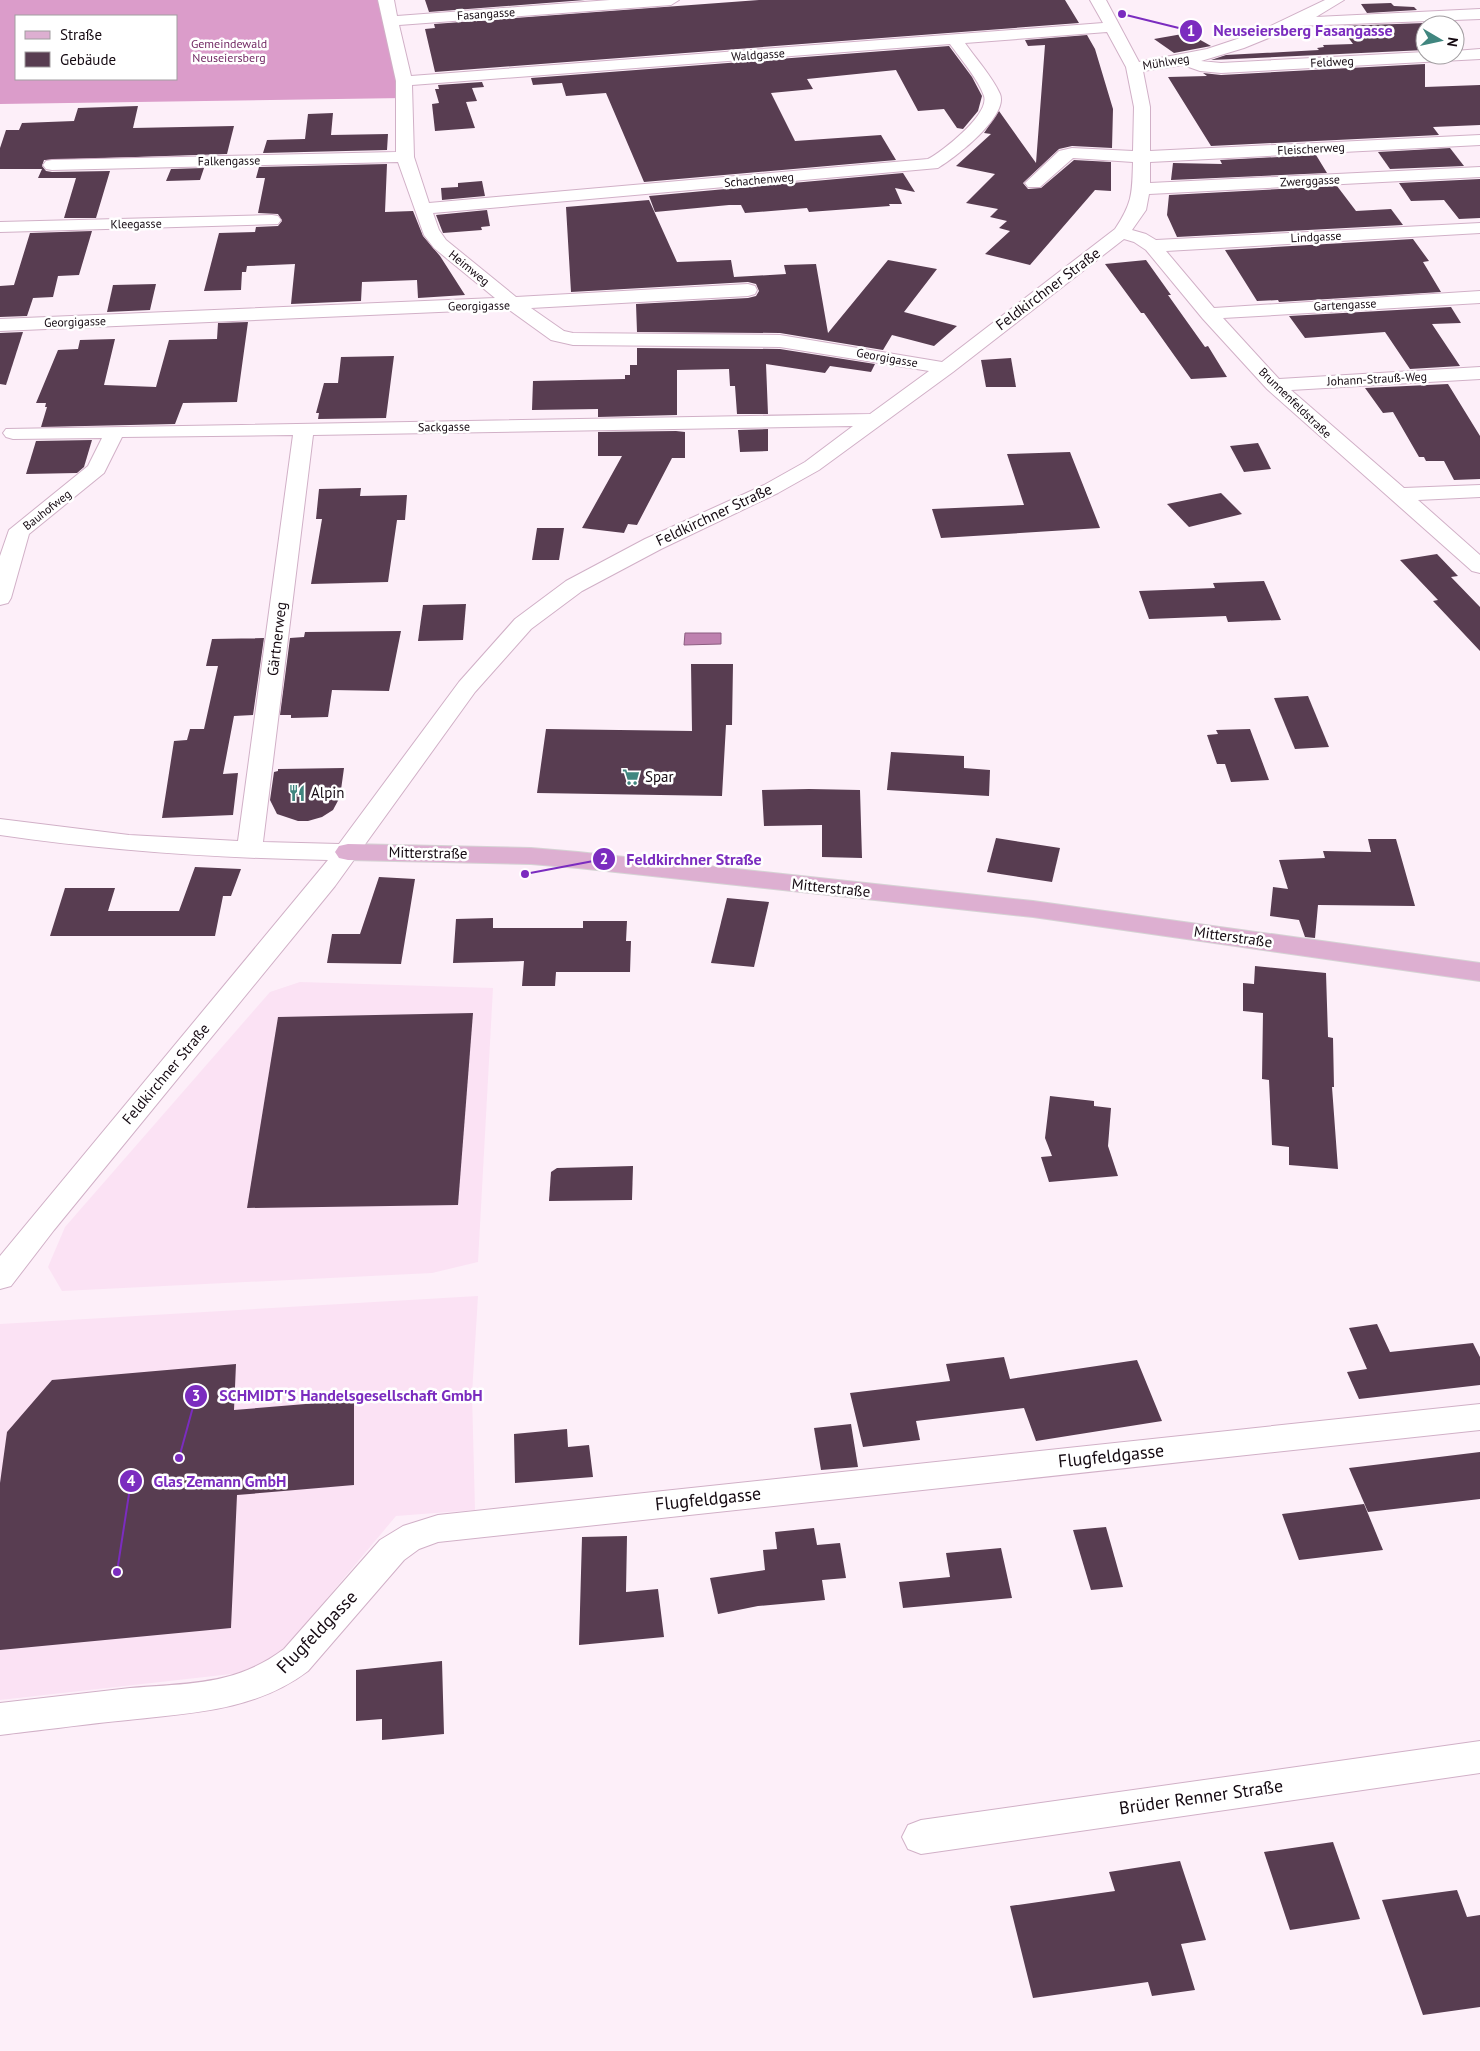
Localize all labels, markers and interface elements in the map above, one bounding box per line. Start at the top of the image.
street label: Fasangasse [456,4,516,23]
legend [15,15,178,80]
callout: Neuseiersberg Fasangasse [1179,15,1403,46]
north arrow [1415,15,1465,65]
text: Neuseiersberg Fasangasse [1213,20,1393,40]
text: 1 [1187,21,1195,40]
text: Straße [60,25,102,44]
park label: Gemeindewald Neuseiersberg [191,36,267,65]
text: N [1443,36,1462,48]
street label: Waldgasse [731,45,785,64]
text: Gebäude [60,50,116,69]
street label: Mühlweg [1141,50,1190,73]
street label: Feldweg [1310,53,1354,70]
street label: Fleischerweg [1277,139,1345,158]
street label: Falkengasse [198,152,260,169]
street label: Schachenweg [723,169,795,190]
street label: Zwerggasse [1280,171,1340,190]
street label: Kleegasse [110,216,162,231]
street label: Lindgasse [1290,228,1342,245]
street label: Feldkirchner Straße [992,243,1104,334]
street label: Heimweg [446,247,493,289]
street label: Gartengasse [1313,295,1377,314]
street label: Georgigasse [448,297,510,314]
street label: Georgigasse [44,313,106,330]
street label: Georgigasse [855,345,919,370]
street label: Brunnenfeldstraße [1256,364,1335,441]
street label: Johann-Strauß-Weg [1326,368,1427,389]
street label: Sackgasse [418,419,470,434]
street label: Feldkirchner Straße [653,479,775,550]
street label: Bauhofweg [20,486,74,533]
street label: Gärtnerweg [263,601,290,677]
supermarket icon: Spar [621,767,641,787]
place label: Spar [645,767,674,786]
restaurant icon: Alpin [287,783,307,803]
place label: Alpin [311,783,345,802]
street label: Mitterstraße [388,842,468,863]
callout: Feldkirchner Straße [591,844,772,875]
text: 2 [600,849,608,868]
text: Feldkirchner Straße [626,849,762,869]
street label: Mitterstraße [791,874,871,901]
street label: Mitterstraße [1193,922,1274,951]
street label: Feldkirchner Straße [118,1019,213,1128]
callout: SCHMIDT'S Handelsgesellschaft GmbH [184,1380,493,1411]
text: SCHMIDT'S Handelsgesellschaft GmbH [219,1385,483,1405]
text: 3 [192,1386,200,1405]
street label: Flugfeldgasse [1057,1439,1165,1473]
callout: Glas Zemann GmbH [118,1466,297,1497]
text: 4 [127,1471,136,1490]
text: Glas Zemann GmbH [154,1471,286,1491]
street label: Flugfeldgasse [654,1482,762,1516]
street label: Flugfeldgasse [271,1585,362,1678]
street label: Brüder Renner Straße [1117,1774,1284,1819]

